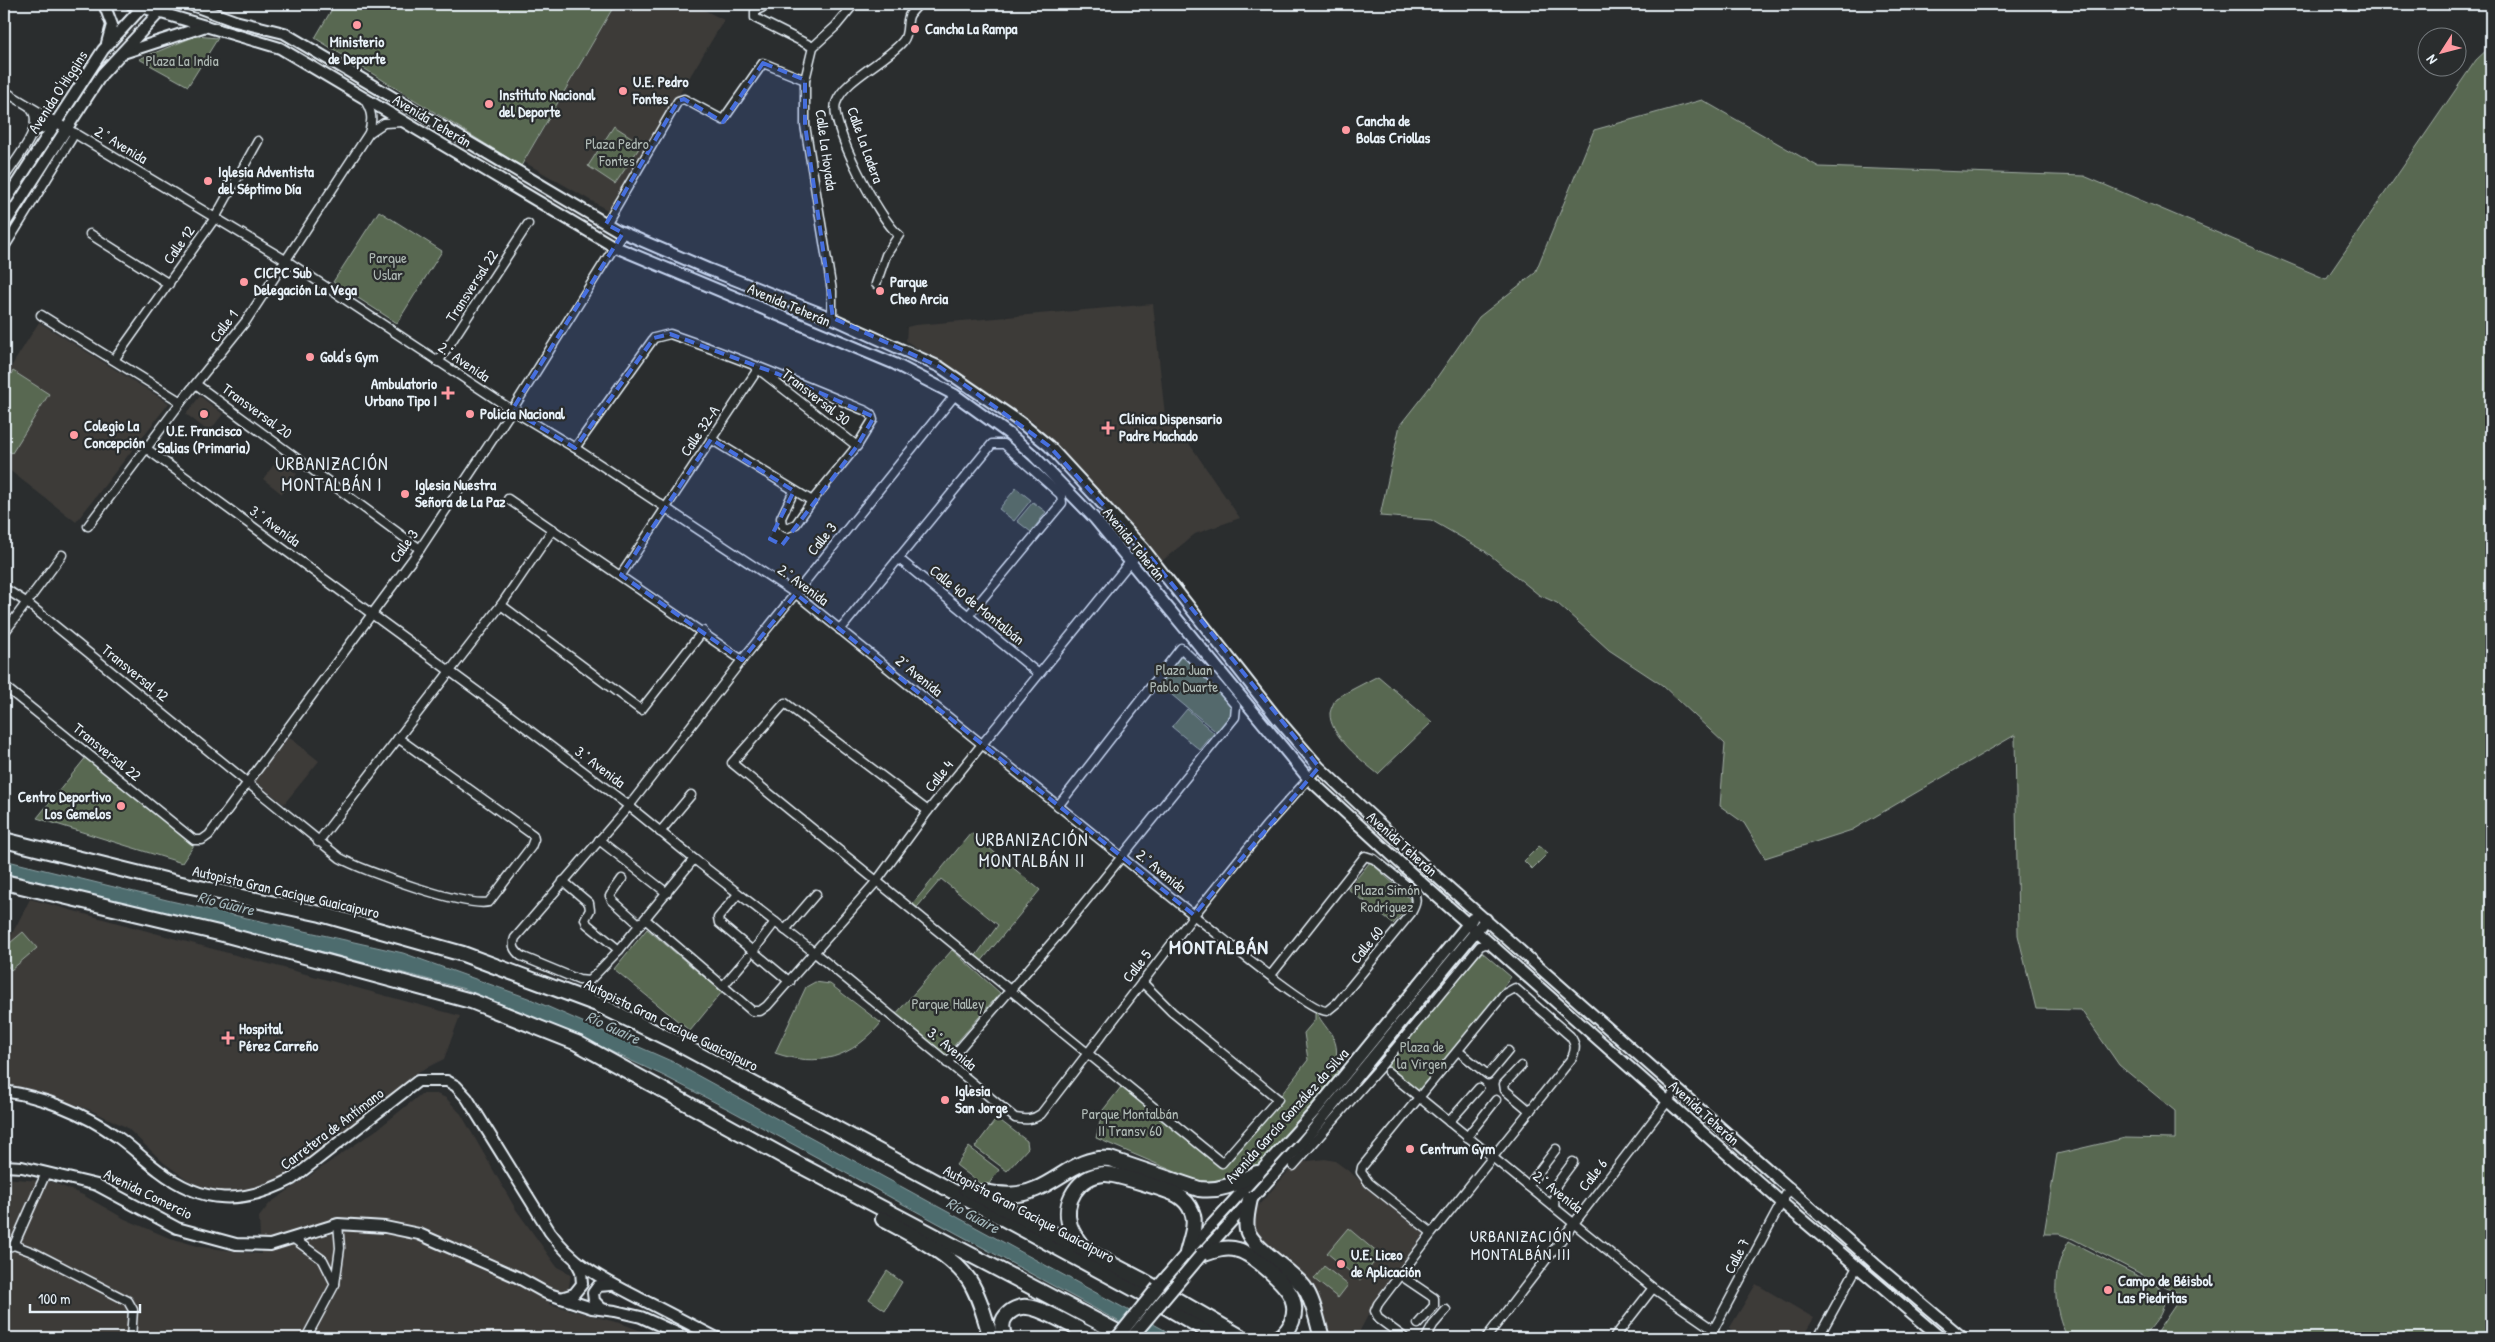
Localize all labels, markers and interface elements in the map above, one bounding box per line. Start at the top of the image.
place label: Cancha La Rampa [925,18,1018,40]
marker: Ministerio de Deporte [351,19,363,31]
marker: Cancha La Rampa [909,23,921,35]
north arrow [2418,28,2468,78]
place label: Ministerio de Deporte [328,31,386,70]
street label: Avenida O'Higgins [23,46,92,137]
park label: Plaza La India [145,50,219,71]
text: N [2421,51,2441,69]
place label: U.E. Pedro Fontes [632,71,689,109]
place label: Instituto Nacional del Deporte [499,84,596,123]
marker: U.E. Pedro Fontes [617,85,629,97]
street label: Avenida Teherán [389,89,476,152]
marker: Instituto Nacional del Deporte [483,98,495,110]
street label: Calle La Ladera [842,104,889,186]
street label: Calle La Hoyada [810,108,843,192]
place label: Cancha de Bolas Criollas [1356,110,1430,148]
street label: 2.° Avenida [91,121,152,169]
marker: Cancha de Bolas Criollas [1340,124,1352,136]
park label: Plaza Pedro Fontes [585,133,649,171]
place label: Iglesia Adventista del Séptimo Día [218,161,314,200]
marker: Iglesia Adventista del Séptimo Día [202,175,214,187]
street label: Calle 12 [158,221,199,268]
street label: Transversal 22 [440,246,503,326]
park label: Parque Uslar [369,247,407,285]
place label: CICPC Sub Delegación La Vega [254,262,357,301]
place label: Parque Cheo Arcia [890,271,948,309]
marker: CICPC Sub Delegación La Vega [238,276,250,288]
street label: Avenida Teherán [744,278,834,332]
marker: Parque Cheo Arcia [874,285,886,297]
street label: Calle 1 [205,305,243,346]
street label: 2.° Avenida [434,337,494,387]
place label: Gold's Gym [320,346,379,368]
marker: Gold's Gym [304,351,316,363]
street label: Transversal 30 [778,363,855,430]
place label: Ambulatorio Urbano Tipo I [365,373,437,412]
street label: Transversal 20 [218,378,297,443]
marker: Ambulatorio Urbano Tipo I [441,386,455,400]
street label: Calle 32-A [675,401,725,460]
place label: Policía Nacional [480,403,566,424]
marker: U.E. Francisco Salias (Primaria) [198,408,210,420]
marker: Policía Nacional [464,408,476,420]
place label: Clínica Dispensario Padre Machado [1119,408,1222,446]
place label: Colegio La Concepción [84,415,145,454]
place label: U.E. Francisco Salias (Primaria) [157,420,251,458]
marker: Clínica Dispensario Padre Machado [1101,421,1115,435]
marker: Colegio La Concepción [68,429,80,441]
district label: URBANIZACIÓN MONTALBÁN I [275,451,389,497]
place label: Iglesia Nuestra Señora de La Paz [415,474,506,512]
marker: Iglesia Nuestra Señora de La Paz [399,488,411,500]
street label: 3.° Avenida [246,500,305,551]
street label: Avenida Teherán [1098,503,1170,585]
street label: Calle 3 [802,518,841,560]
street label: Calle 3 [384,524,423,567]
street label: 2.° Avenida [774,559,833,610]
street label: Calle 40 de Montalbán [925,560,1029,650]
street label: Transversal 12 [97,639,173,706]
street label: 2° Avenida [891,650,947,701]
park label: Plaza Juan Pablo Duarte [1150,659,1218,697]
street label: Transversal 22 [69,718,146,786]
street label: 3.° Avenida [571,741,630,793]
street label: Calle 4 [919,755,958,796]
place label: Centro Deportivo Los Gemelos [18,786,111,824]
marker: Centro Deportivo Los Gemelos [115,800,127,812]
street label: Avenida Teherán [1362,806,1442,881]
district label: URBANIZACIÓN MONTALBÁN II [975,827,1089,873]
street label: 2.° Avenida [1132,844,1191,897]
street label: Autopista Gran Cacique Guaicaipuro [191,860,382,923]
park label: Plaza Simón Rodríguez [1354,879,1420,917]
water label: Río Guaire [195,885,257,921]
street label: Calle 60 [1345,921,1388,968]
district label: MONTALBÁN [1169,933,1269,960]
street label: Calle 5 [1117,944,1156,986]
street label: Autopista Gran Cacique Guaicaipuro [581,973,762,1076]
park label: Parque Halley [912,993,984,1014]
water label: Río Guaire [582,1005,644,1049]
place label: Hospital Pérez Carreño [239,1018,318,1056]
street label: 3.° Avenida [923,1022,982,1075]
marker: Hospital Pérez Carreño [221,1031,235,1045]
park label: Plaza de la Virgen [1397,1036,1447,1074]
street label: Avenida García González da Silva [1220,1043,1353,1188]
street label: Avenida Teherán [1664,1075,1744,1150]
place label: Iglesia San Jorge [955,1080,1008,1119]
street label: Carretera de Antímano [276,1083,388,1174]
marker: Iglesia San Jorge [939,1094,951,1106]
park label: Parque Montalbán II Transv 60 [1082,1103,1179,1141]
place label: Centrum Gym [1420,1138,1495,1160]
marker: Centrum Gym [1404,1143,1416,1155]
street label: Calle 6 [1573,1154,1612,1195]
street label: Autopista Gran Cacique Guaicaipuro [940,1159,1119,1268]
street label: Avenida Comercio [100,1163,196,1224]
street label: 2.° Avenida [1529,1165,1588,1218]
water label: Río Guaire [943,1191,1004,1239]
district label: URBANIZACIÓN MONTALBÁN III [1470,1225,1572,1265]
street label: Calle 7 [1719,1234,1754,1277]
place label: U.E. Liceo de Aplicación [1351,1244,1421,1283]
marker: U.E. Liceo de Aplicación [1335,1258,1347,1270]
place label: Campo de Béisbol Las Piedritas [2118,1270,2213,1308]
scale bar [30,1282,140,1314]
marker: Campo de Béisbol Las Piedritas [2102,1284,2114,1296]
text: 100 m [38,1288,71,1309]

